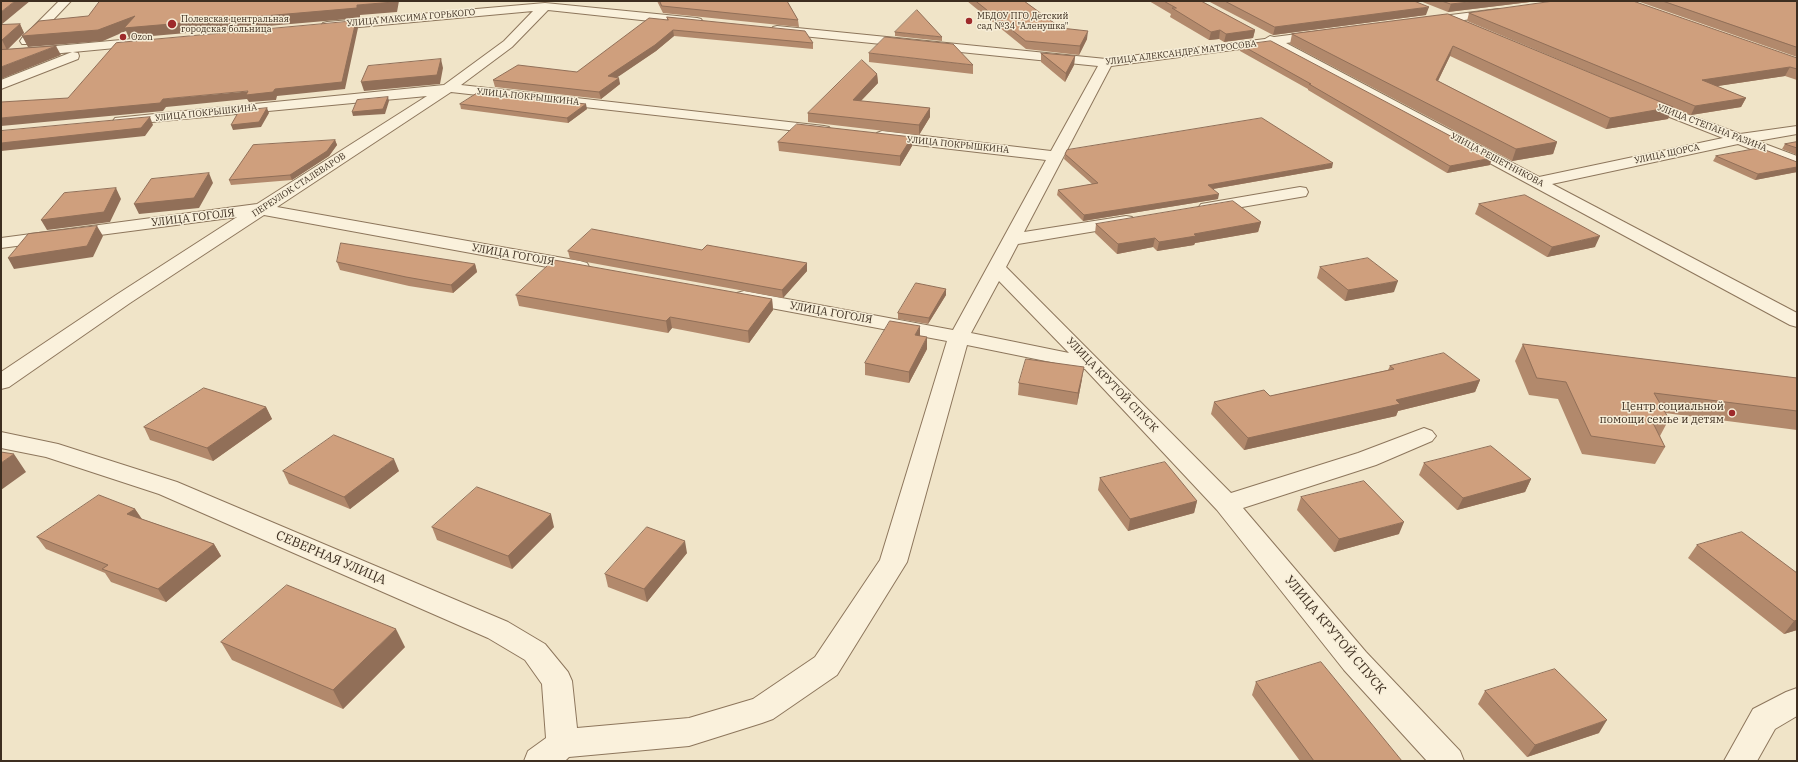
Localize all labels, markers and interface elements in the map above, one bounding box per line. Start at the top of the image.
street label: УЛИЦА МАКСИМА ГОРЬКОГО [346,7,476,29]
place label: МБДОУ ПГО Детский сад №34 "Аленушка" [977,11,1069,32]
place label: Полевская центральная городская больница [181,14,289,35]
marker: МБДОУ ПГО Детский сад №34 "Аленушка" [964,16,974,26]
marker: Полевская центральная городская больница [166,18,178,30]
marker: Ozon [118,32,128,42]
place label: Ozon [131,32,153,42]
street label: УЛИЦА АЛЕКСАНДРА МАТРОСОВА [1105,38,1257,68]
street label: УЛИЦА ПОКРЫШКИНА [476,86,580,108]
street label: УЛИЦА ПОКРЫШКИНА [154,102,258,124]
street label: УЛИЦА СТЕПАНА РАЗИНА [1656,102,1768,154]
street label: УЛИЦА РЕШЕТНИКОВА [1448,131,1546,189]
street label: УЛИЦА ПОКРЫШКИНА [906,134,1010,156]
street label: УЛИЦА ЩОРСА [1633,142,1701,166]
street label: ПЕРЕУЛОК СТАЛЕВАРОВ [250,151,348,219]
street label: УЛИЦА ГОГОЛЯ [151,206,235,230]
street label: УЛИЦА ГОГОЛЯ [471,241,555,269]
street label: УЛИЦА ГОГОЛЯ [789,299,873,327]
street label: УЛИЦА КРУТОЙ СПУСК [1063,335,1161,435]
place label: Центр социальной помощи семье и детям [1599,400,1724,426]
marker: Центр социальной помощи семье и детям [1727,408,1737,418]
street label: СЕВЕРНАЯ УЛИЦА [273,528,389,588]
street label: УЛИЦА КРУТОЙ СПУСК [1281,573,1389,697]

